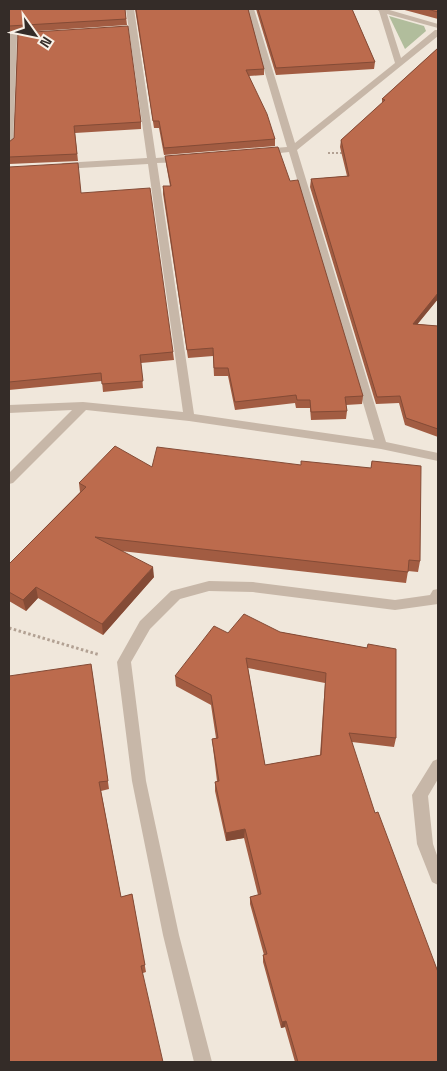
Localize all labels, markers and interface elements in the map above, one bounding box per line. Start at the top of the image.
north arrow [10,10,60,60]
text: N [36,33,56,51]

